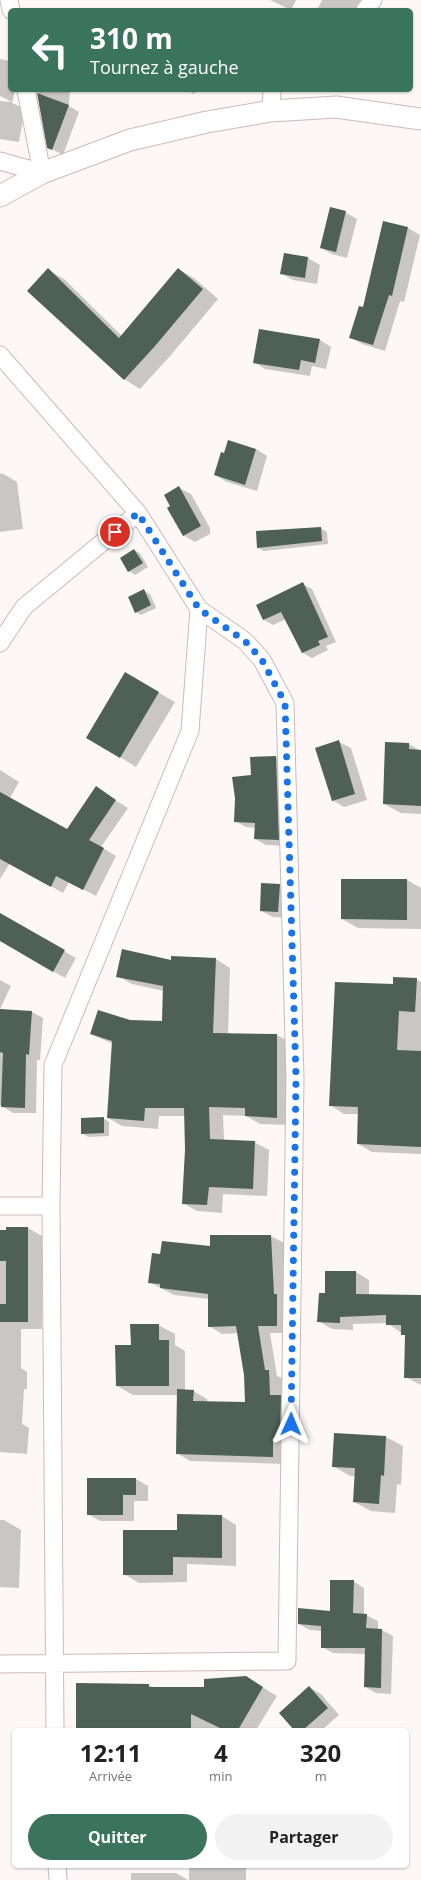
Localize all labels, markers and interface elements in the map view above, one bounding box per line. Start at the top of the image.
text: 310 m [90,19,173,57]
icon: left [24,24,76,76]
text: Tournez à gauche [90,55,239,79]
pin [98,515,132,549]
icon: arrive [104,521,126,543]
position arrow [270,1403,312,1445]
text: 12:11 [80,1736,141,1769]
text: 4 [214,1736,228,1769]
text: 320 [300,1736,341,1769]
text: Arrivée [89,1767,132,1785]
text: min [209,1767,232,1785]
text: m [315,1767,327,1785]
button: Quitter [28,1814,207,1860]
button: Partager [215,1814,393,1860]

